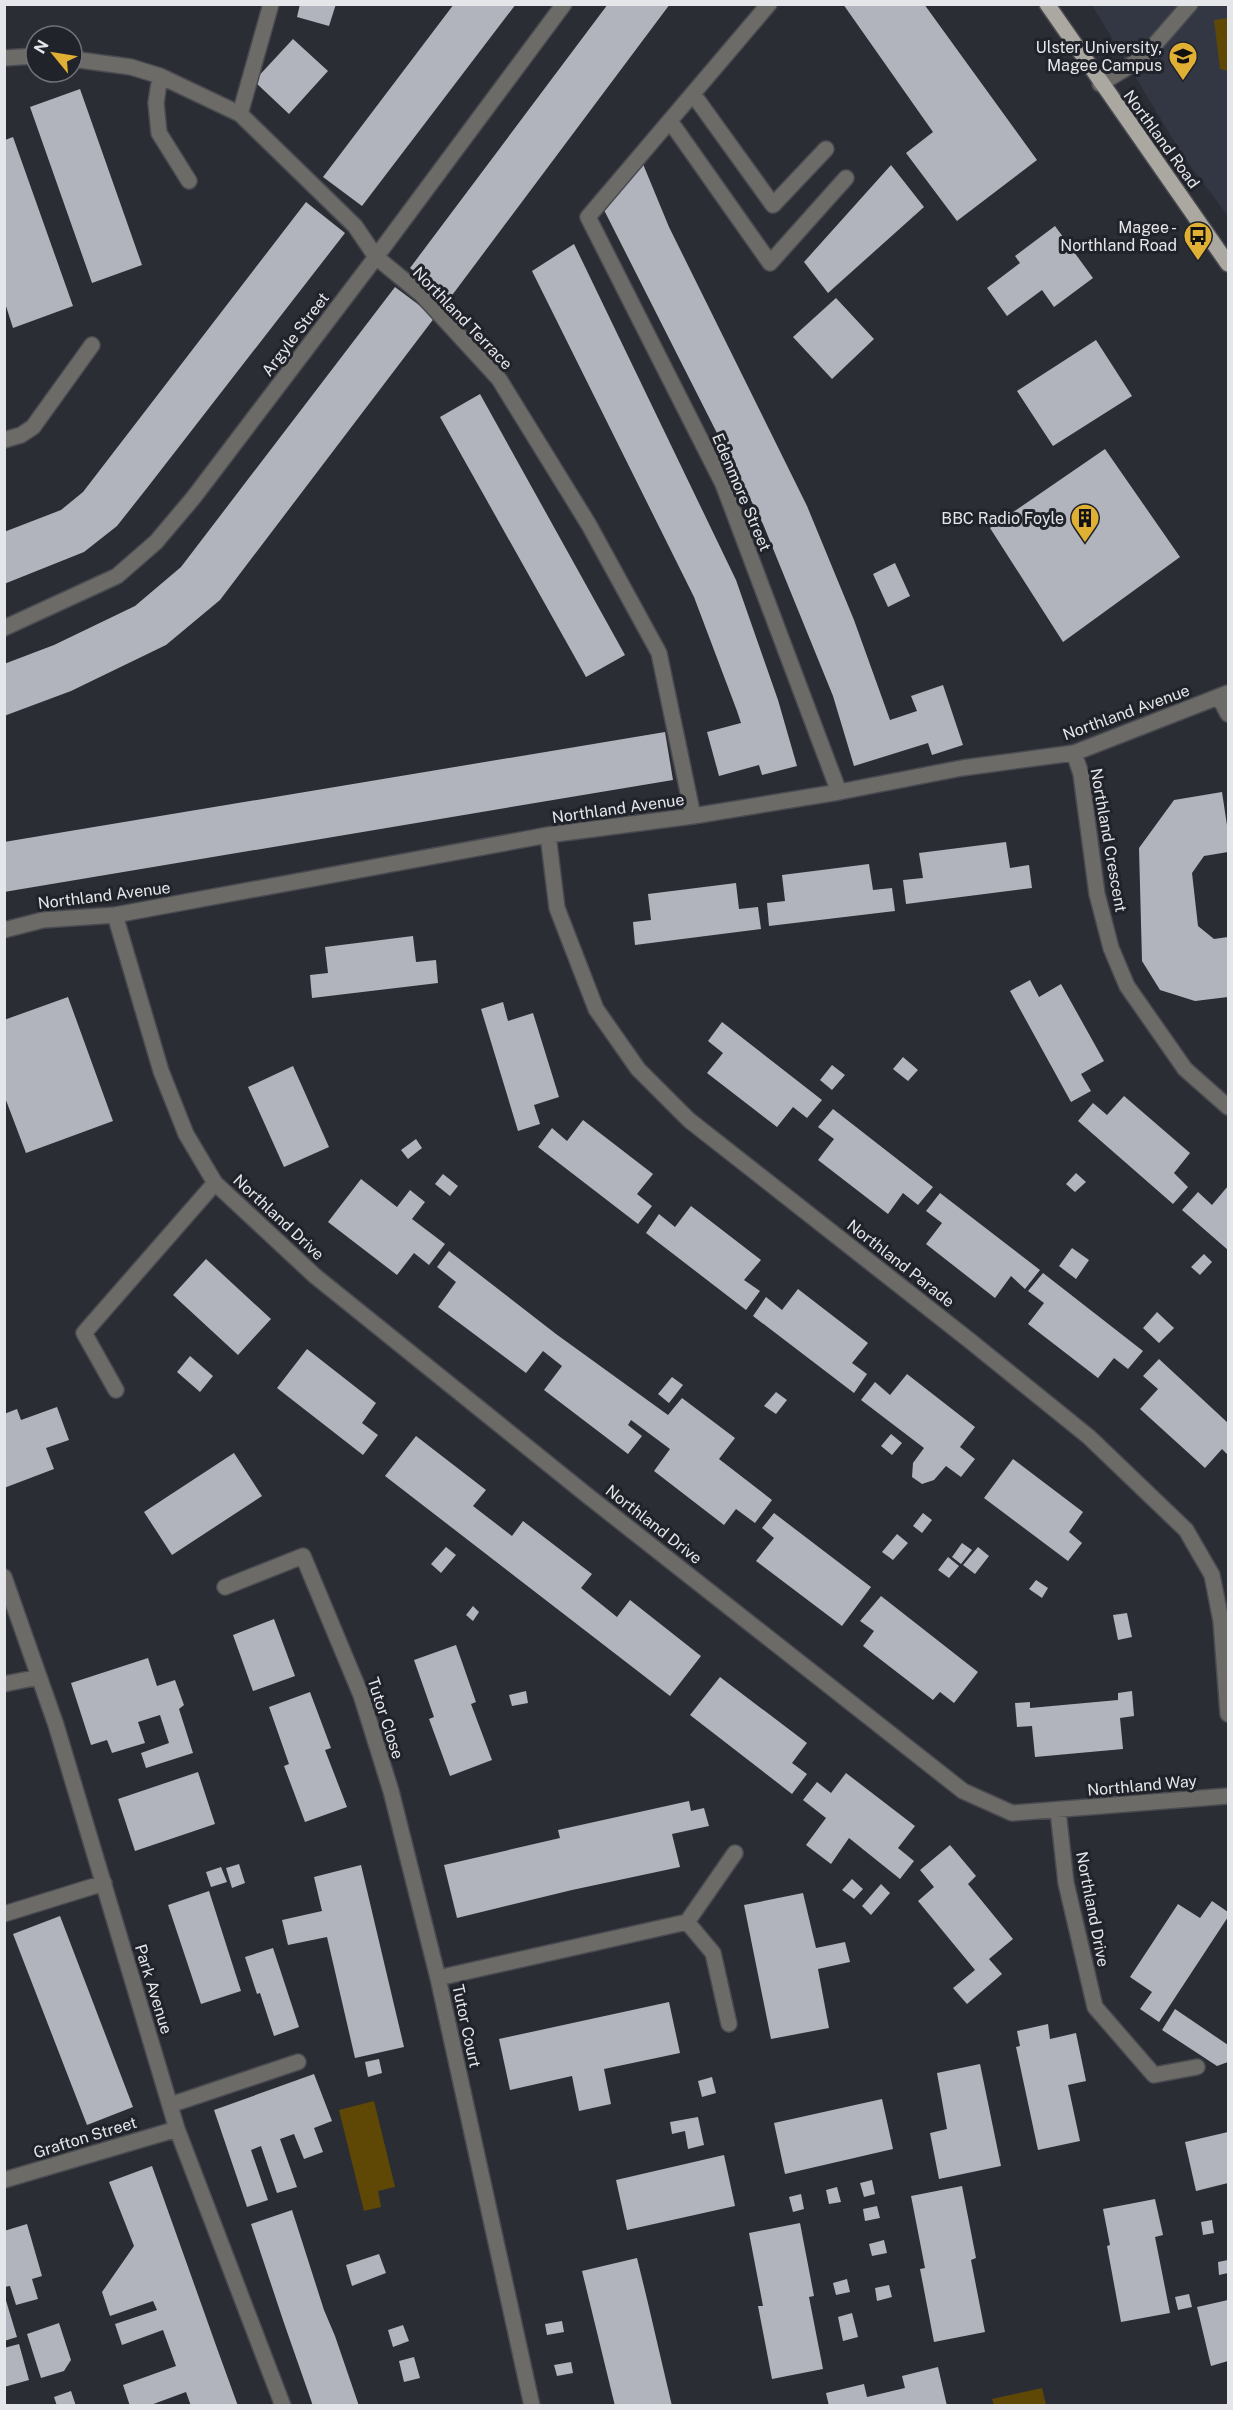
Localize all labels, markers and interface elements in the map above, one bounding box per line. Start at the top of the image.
north arrow [24,24,84,84]
text: N [30,37,53,57]
place label: Ulster University, Magee Campus [1036,38,1162,75]
school or university icon: Ulster University, Magee Campus [1167,40,1199,82]
street label: Northland Road [1120,87,1204,192]
place label: Magee - Northland Road [1060,218,1177,255]
bus stop icon: Magee - Northland Road [1182,220,1214,262]
street label: Northland Terrace [409,263,516,373]
street label: Argyle Street [258,289,333,380]
street label: Edenmore Street [708,430,775,554]
building icon: BBC Radio Foyle [1069,502,1101,544]
place label: BBC Radio Foyle [941,509,1064,528]
street label: Northland Avenue [1060,681,1192,744]
street label: Northland Crescent [1086,767,1131,914]
street label: Northland Avenue [551,790,686,827]
street label: Northland Avenue [37,878,172,913]
street label: Northland Drive [229,1171,328,1264]
street label: Northland Parade [843,1216,958,1311]
street label: Northland Drive [602,1481,706,1568]
street label: Tutor Close [363,1675,408,1761]
street label: Northland Way [1086,1771,1198,1800]
street label: Northland Drive [1072,1850,1113,1968]
street label: Park Avenue [131,1942,176,2036]
street label: Tutor Court [448,1983,485,2070]
street label: Grafton Street [31,2113,139,2162]

